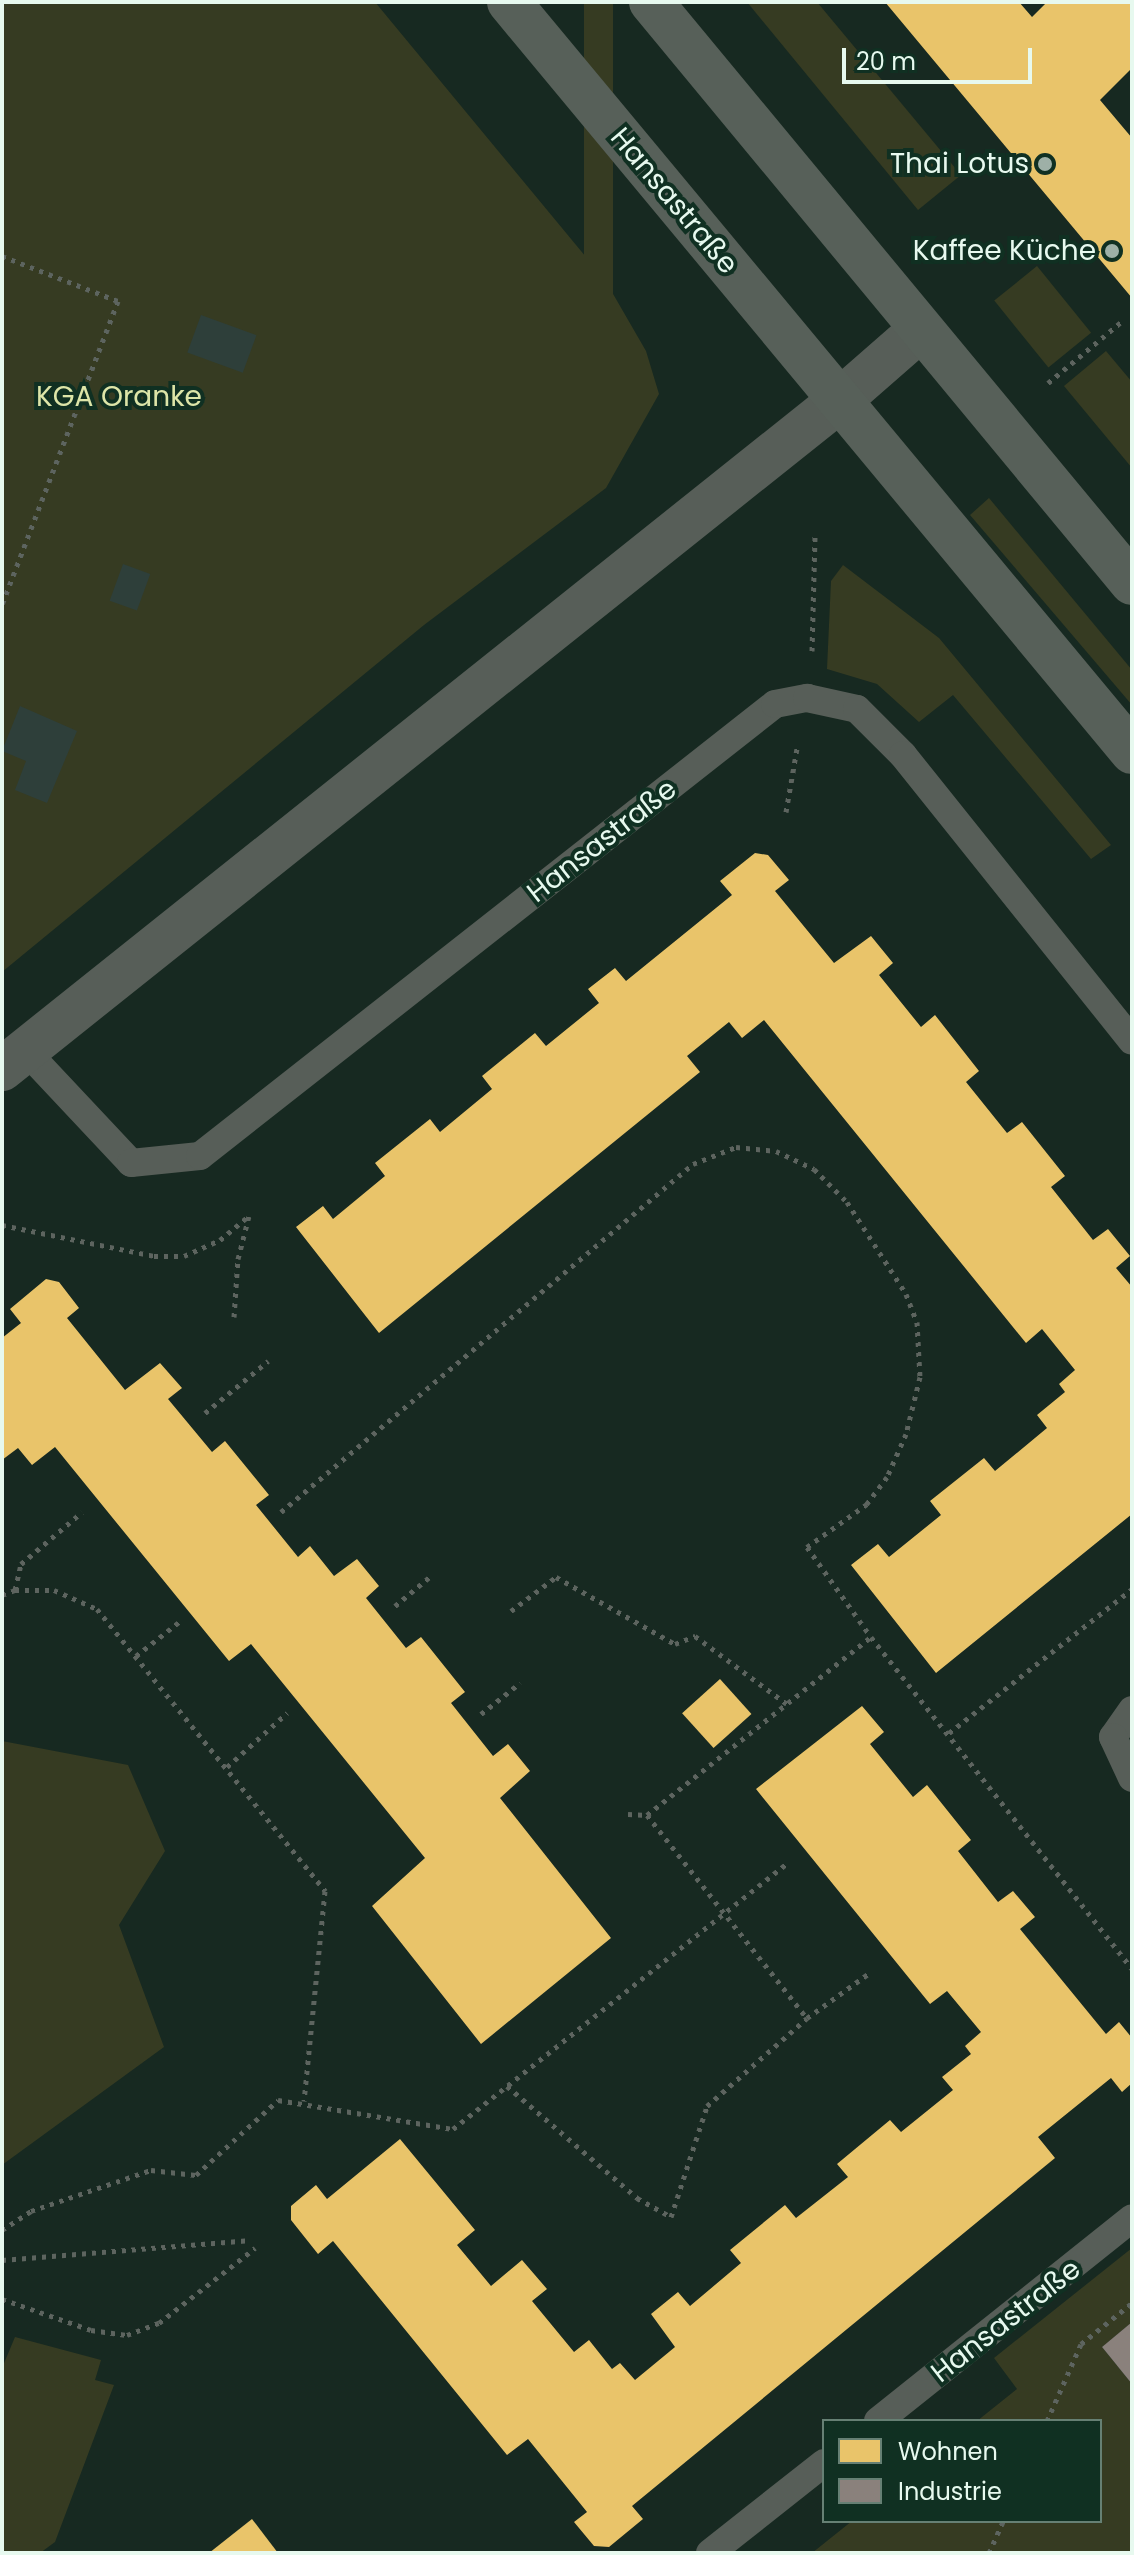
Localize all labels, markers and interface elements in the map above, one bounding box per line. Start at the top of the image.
scale bar [846,32,1036,82]
text: 20 m [856,45,916,78]
street label: Hansastraße [603,121,745,281]
place label: Thai Lotus [890,147,1029,181]
marker: Thai Lotus [1036,155,1054,173]
place label: Kaffee Küche [913,234,1096,268]
marker: Kaffee Küche [1103,242,1121,260]
park label: KGA Oranke [36,380,202,414]
street label: Hansastraße [521,772,683,910]
street label: Hansastraße [925,2252,1087,2390]
legend [822,2419,1102,2523]
text: Wohnen [898,2435,998,2468]
text: Industrie [898,2475,1002,2508]

